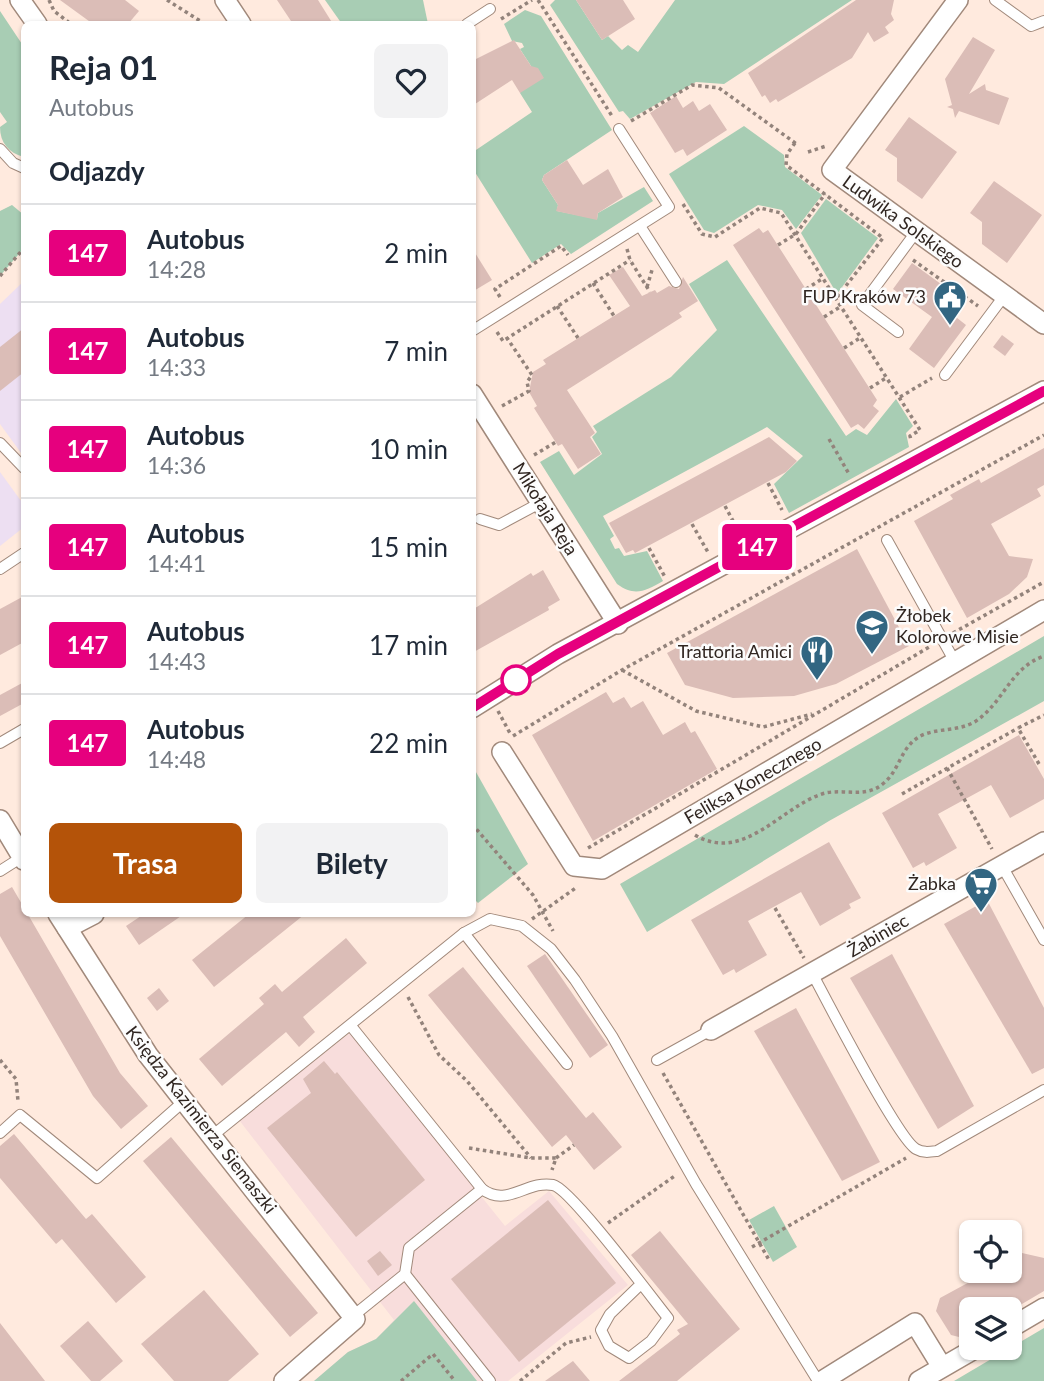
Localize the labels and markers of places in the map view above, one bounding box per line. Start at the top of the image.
public building icon: FUP Kraków 73 [931,278,969,327]
place label: FUP Kraków 73 [802,285,926,307]
place label: Żłobek Kolorowe Misie [896,604,1019,647]
school or university icon: Żłobek Kolorowe Misie [853,607,891,656]
restaurant icon: Trattoria Amici [798,633,836,682]
place label: Trattoria Amici [678,640,792,662]
unlabelled marker [501,665,531,695]
supermarket icon: Żabka [962,865,1000,914]
place label: Żabka [908,872,956,894]

